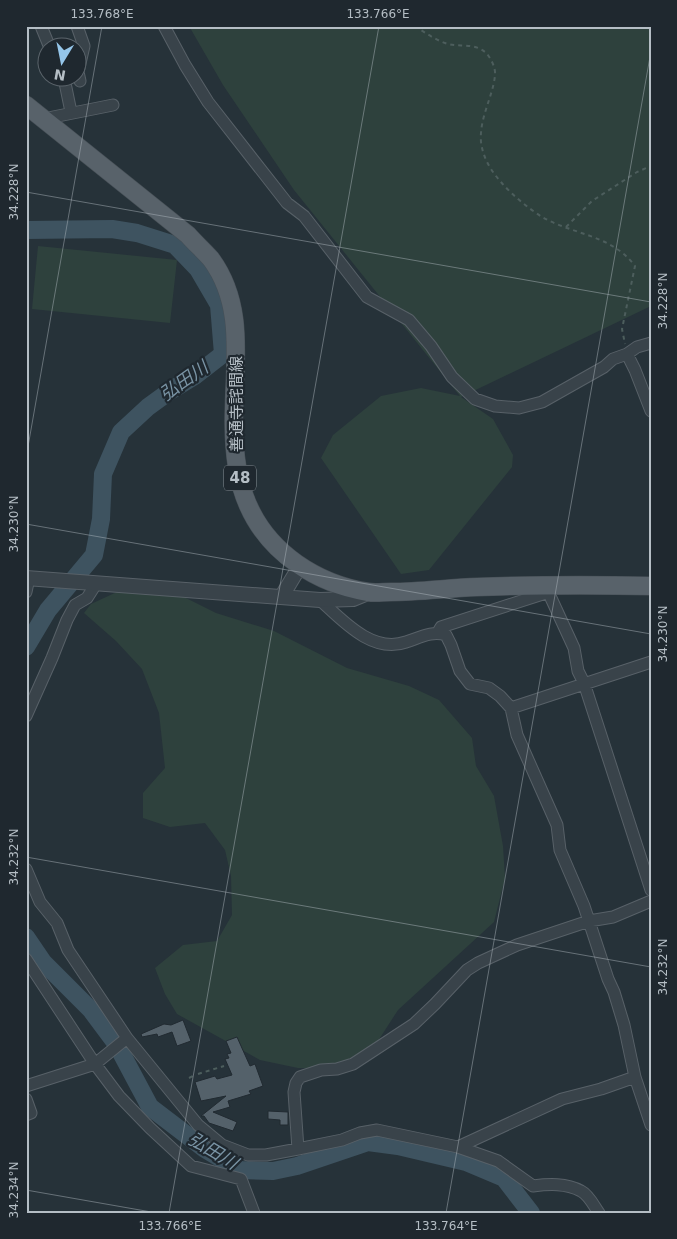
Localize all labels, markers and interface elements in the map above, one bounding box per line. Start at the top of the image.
text: 133.768°E [70,7,134,21]
text: 133.766°E [346,7,410,21]
north arrow [38,38,88,88]
text: N [53,66,67,84]
text: 34.228°N [7,164,21,220]
text: 34.228°N [656,273,670,329]
water label: 弘田川 [156,355,213,405]
street label: 善通寺詫間線 [227,356,246,452]
road number: 48 [224,466,256,490]
text: 34.230°N [7,496,21,552]
text: 34.230°N [656,606,670,662]
text: 34.232°N [7,829,21,885]
text: 34.232°N [656,939,670,995]
water label: 弘田川 [185,1128,244,1175]
text: 34.234°N [7,1162,21,1218]
text: 133.766°E [138,1219,202,1233]
text: 133.764°E [414,1219,478,1233]

